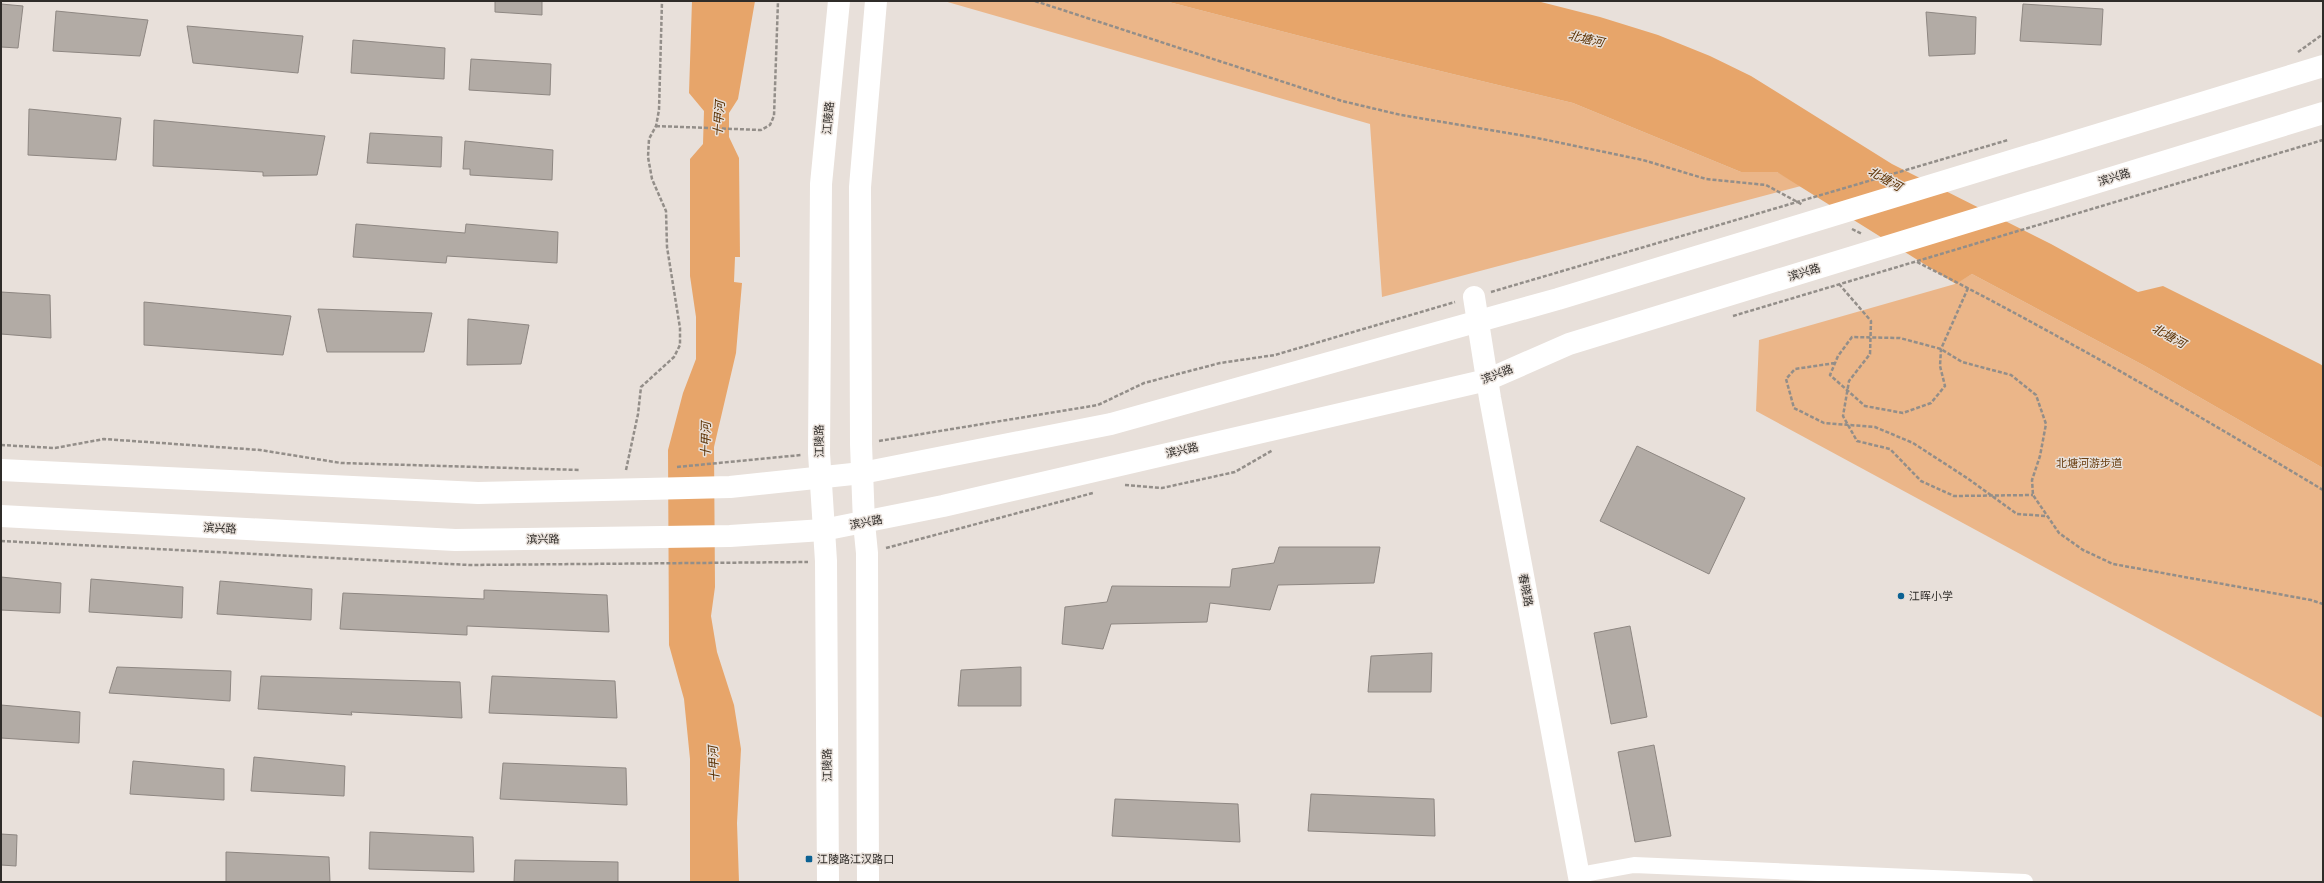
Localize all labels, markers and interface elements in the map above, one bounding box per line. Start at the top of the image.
water label: 北塘河 [1567,27,1607,50]
water label: 十甲河 [710,98,727,137]
street label: 江陵路 [820,101,836,135]
water label: 北塘河 [1866,163,1906,195]
street label: 滨兴路 [2096,165,2132,189]
street label: 滨兴路 [1786,260,1822,284]
water label: 北塘河 [2150,320,2190,352]
street label: 滨兴路 [1479,362,1515,386]
water label: 十甲河 [698,420,713,458]
street label: 江陵路 [812,424,826,458]
street label: 滨兴路 [1164,439,1200,461]
park label: 北塘河游步道 [2056,456,2122,470]
street label: 滨兴路 [848,512,884,532]
street label: 滨兴路 [203,520,237,536]
street label: 滨兴路 [526,532,560,546]
street label: 春晓路 [1516,572,1536,608]
place label: 江晖小学 [1909,589,1953,603]
marker: 江晖小学 [1896,591,1906,601]
water label: 十甲河 [705,744,722,782]
street label: 江陵路 [820,748,834,782]
place label: 江陵路江汉路口 [817,852,894,866]
marker: 江陵路江汉路口 [804,854,814,864]

